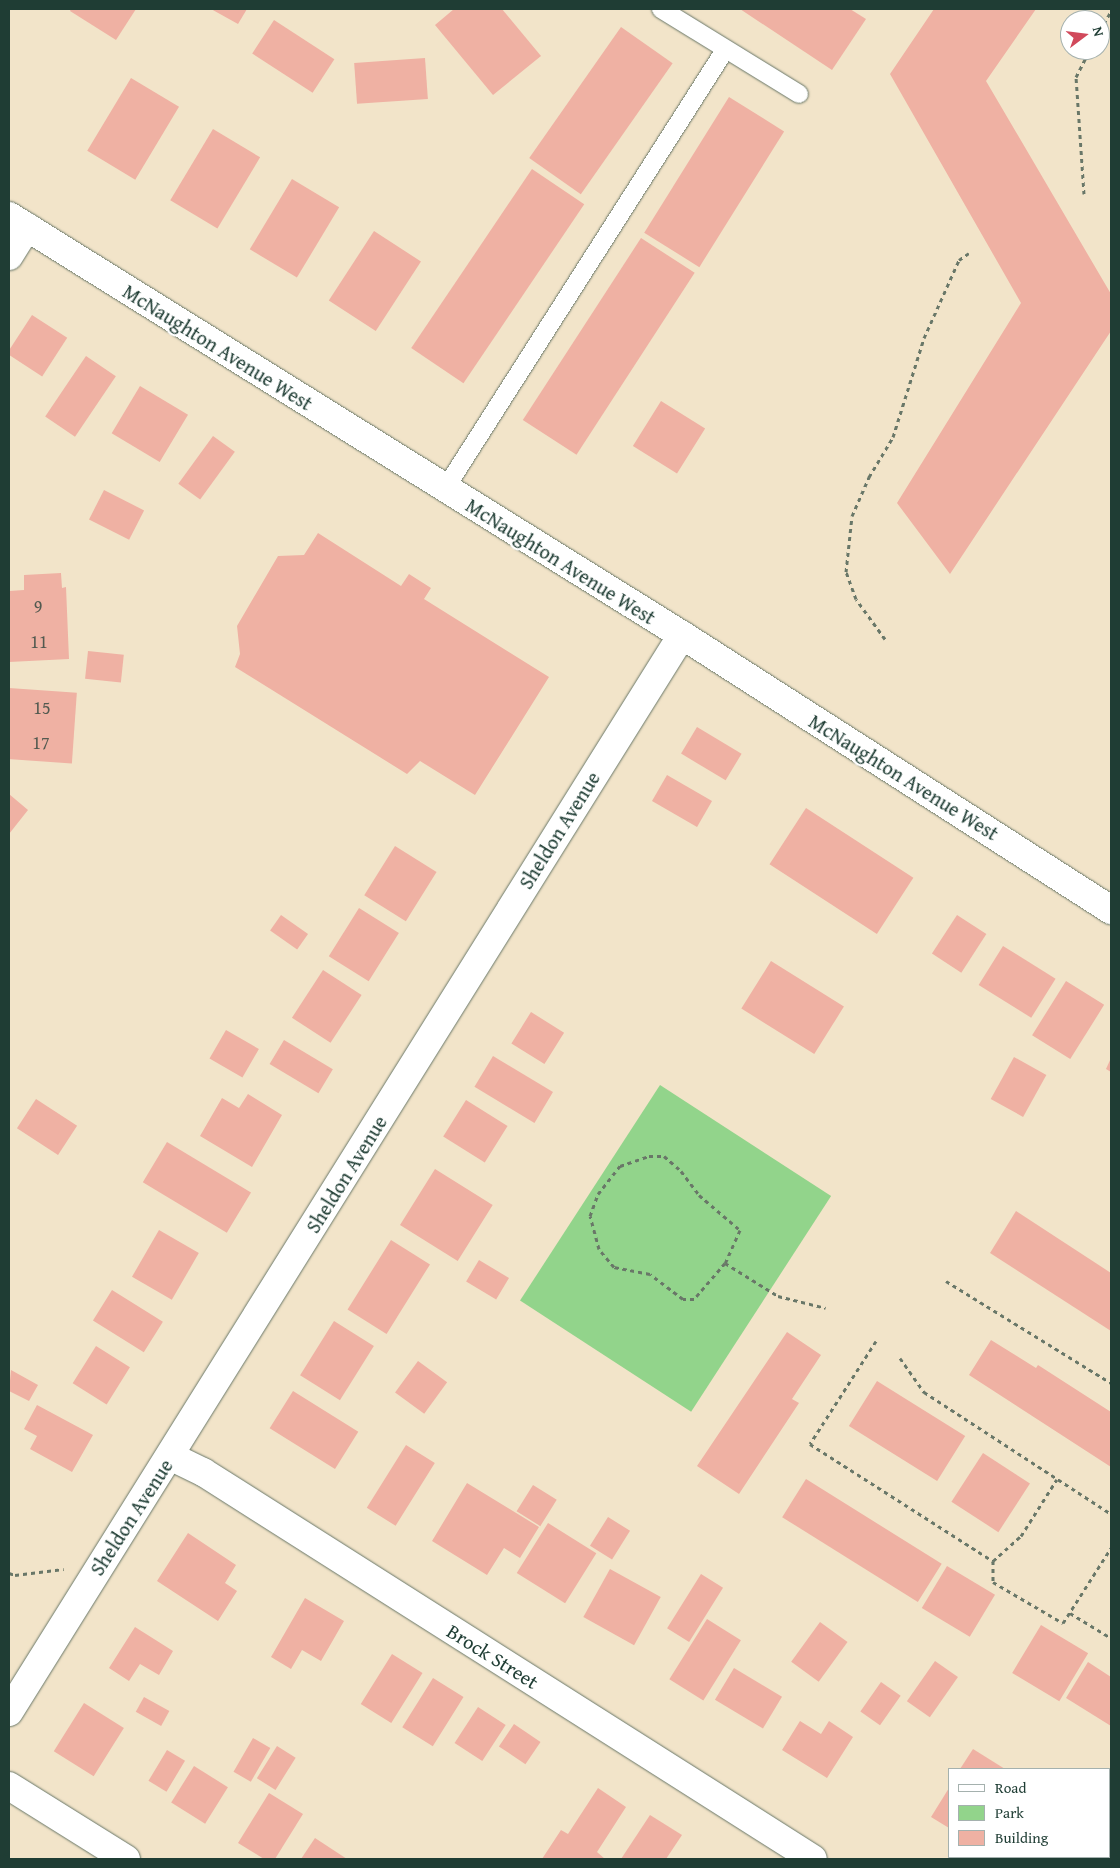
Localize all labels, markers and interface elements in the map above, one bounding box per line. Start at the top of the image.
north arrow [1060,10,1110,60]
text: N [1088,24,1109,38]
street label: McNaughton Avenue West [119,279,317,415]
street label: McNaughton Avenue West [462,493,660,629]
house number: 9 [34,596,42,618]
house number: 11 [30,631,48,653]
house number: 15 [33,697,51,719]
street label: McNaughton Avenue West [805,709,1003,845]
house number: 17 [32,732,50,754]
street label: Sheldon Avenue [513,767,605,893]
street label: Sheldon Avenue [300,1111,392,1237]
street label: Sheldon Avenue [84,1454,178,1580]
street label: Brock Street [443,1618,543,1694]
legend [948,1768,1110,1858]
text: Road [995,1777,1026,1798]
text: Park [995,1802,1024,1823]
text: Building [995,1827,1048,1848]

